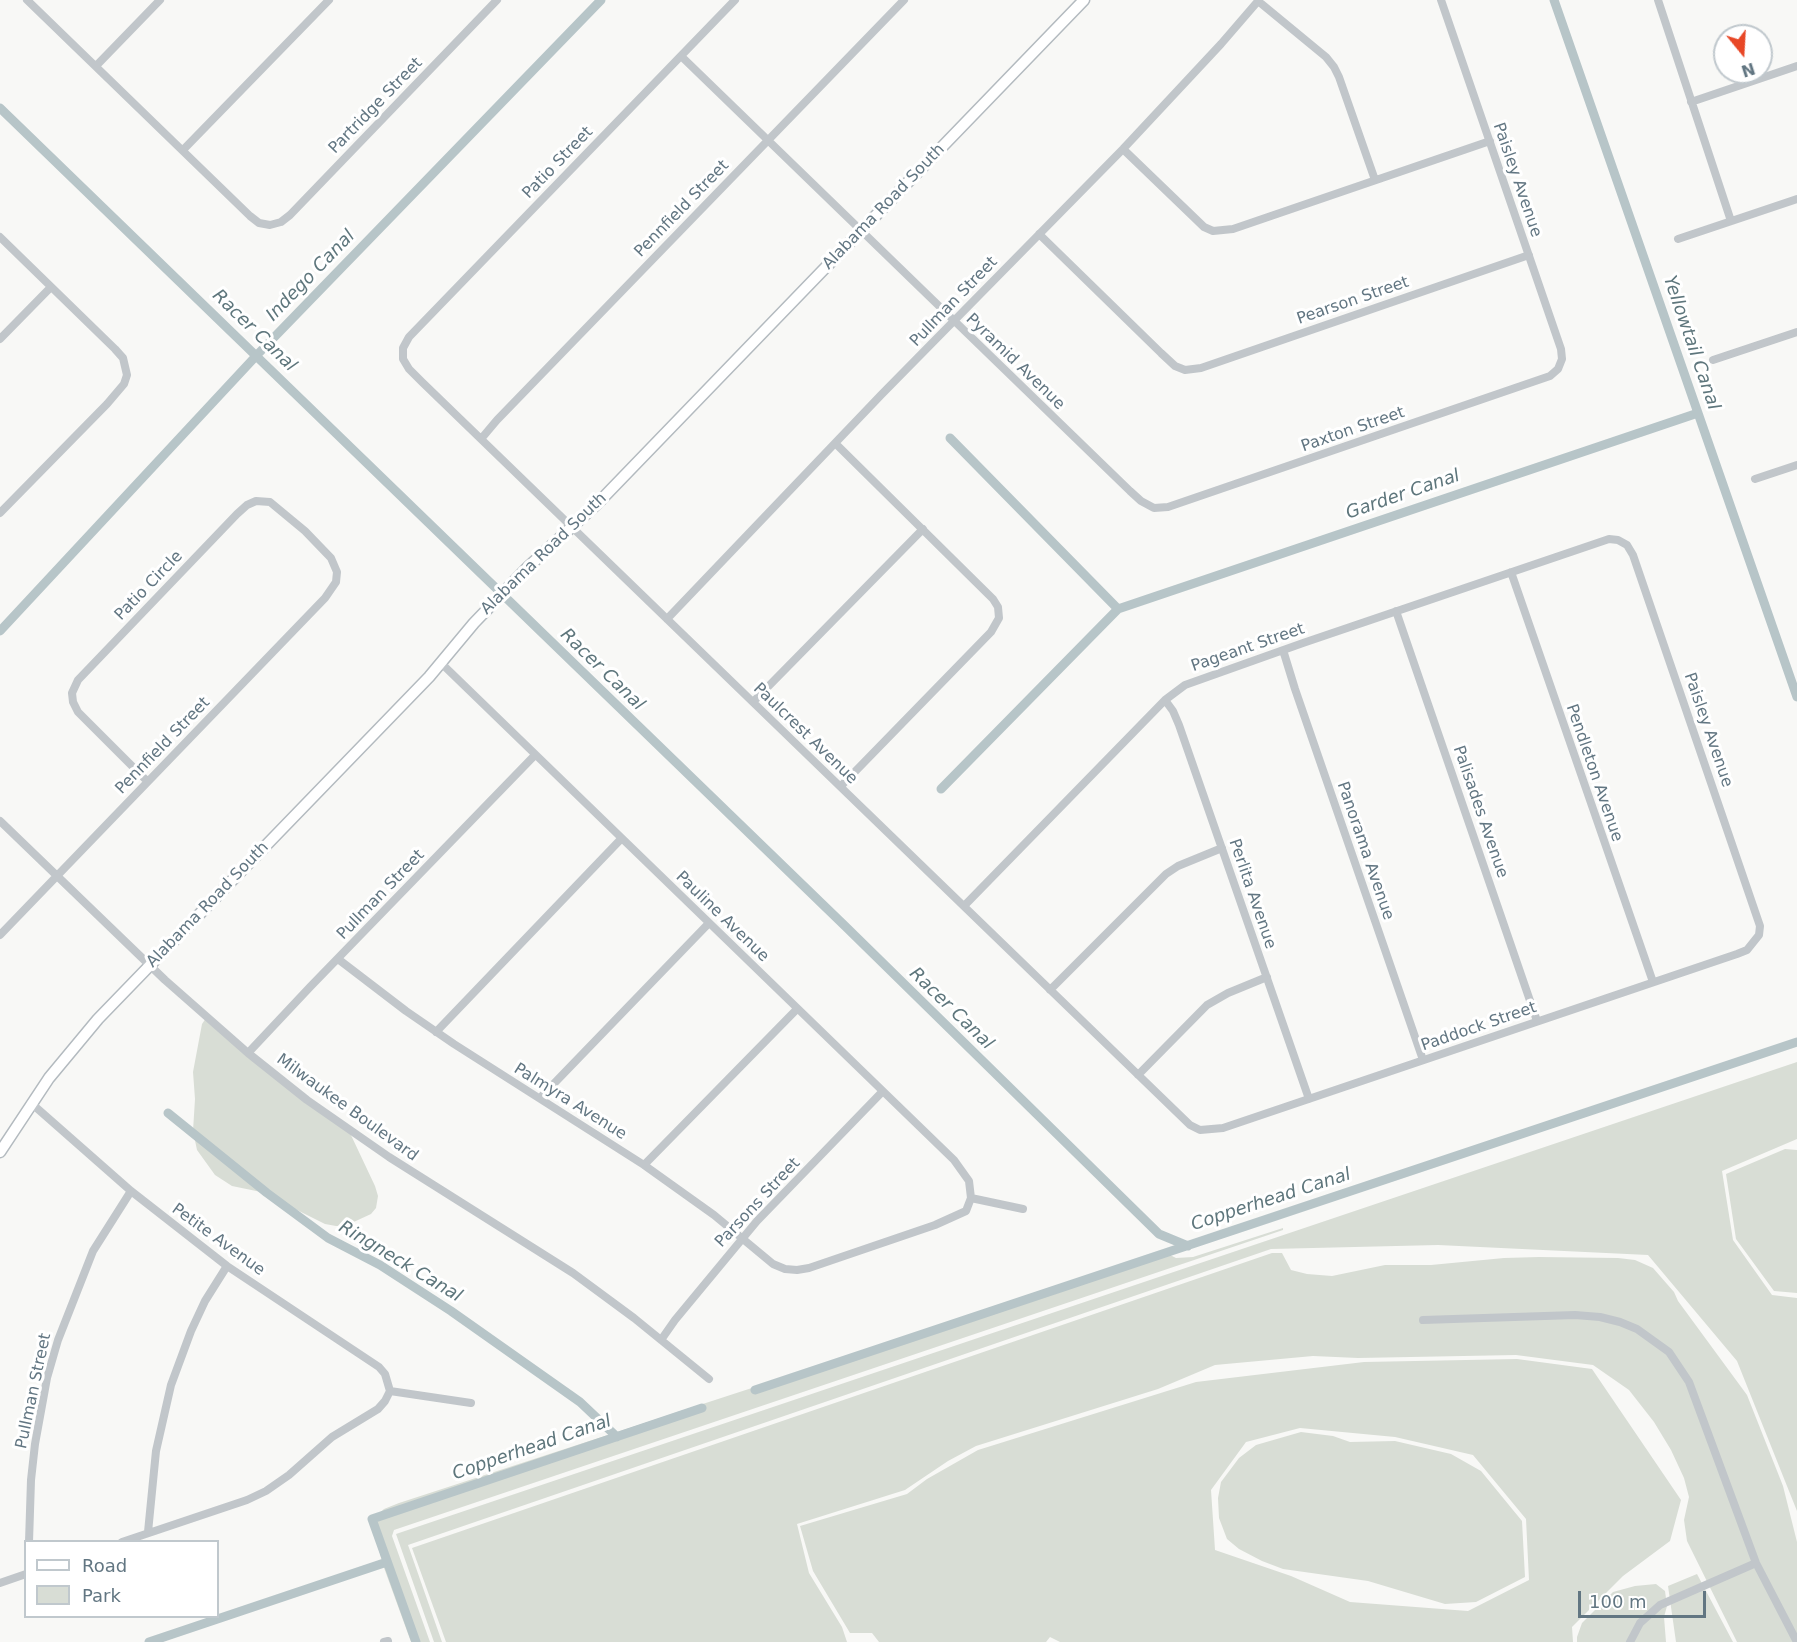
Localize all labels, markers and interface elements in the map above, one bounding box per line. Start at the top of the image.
north arrow [1713,24,1773,84]
street label: Partridge Street [325,54,427,158]
text: N [1739,59,1757,81]
street label: Paisley Avenue [1488,120,1546,240]
street label: Patio Street [519,123,597,203]
street label: Alabama Road South [819,140,949,274]
street label: Pennfield Street [631,156,733,262]
water label: Indego Canal [262,226,360,326]
street label: Pullman Street [906,253,1002,351]
street label: Pearson Street [1294,273,1412,329]
water label: Yellowtail Canal [1658,273,1724,413]
water label: Racer Canal [207,285,301,377]
street label: Pyramid Avenue [961,310,1069,414]
street label: Paxton Street [1299,403,1407,457]
water label: Garder Canal [1343,465,1463,525]
street label: Alabama Road South [477,489,611,619]
street label: Patio Circle [111,547,187,625]
street label: Pageant Street [1189,620,1307,676]
water label: Racer Canal [555,624,649,716]
street label: Paisley Avenue [1679,670,1737,790]
street label: Paulcrest Avenue [749,679,861,789]
street label: Pennfield Street [112,693,214,799]
street label: Pendleton Avenue [1561,702,1627,844]
street label: Palisades Avenue [1448,743,1512,881]
street label: Panorama Avenue [1332,779,1398,923]
street label: Perlita Avenue [1224,837,1280,951]
street label: Alabama Road South [143,838,273,972]
street label: Pullman Street [333,846,429,944]
street label: Pauline Avenue [671,868,773,966]
water label: Racer Canal [904,963,998,1055]
street label: Paddock Street [1419,998,1539,1056]
street label: Milwaukee Boulevard [273,1050,421,1166]
street label: Palmyra Avenue [510,1060,630,1144]
street label: Parsons Street [712,1154,804,1252]
water label: Copperhead Canal [1188,1164,1354,1236]
street label: Petite Avenue [168,1200,268,1280]
water label: Ringneck Canal [334,1217,466,1307]
street label: Pullman Street [12,1331,56,1451]
water label: Copperhead Canal [450,1411,614,1485]
legend [24,1540,219,1618]
text: Road [82,1555,127,1576]
scale bar [1581,1579,1708,1617]
text: Park [82,1585,121,1606]
text: 100 m [1589,1591,1647,1612]

